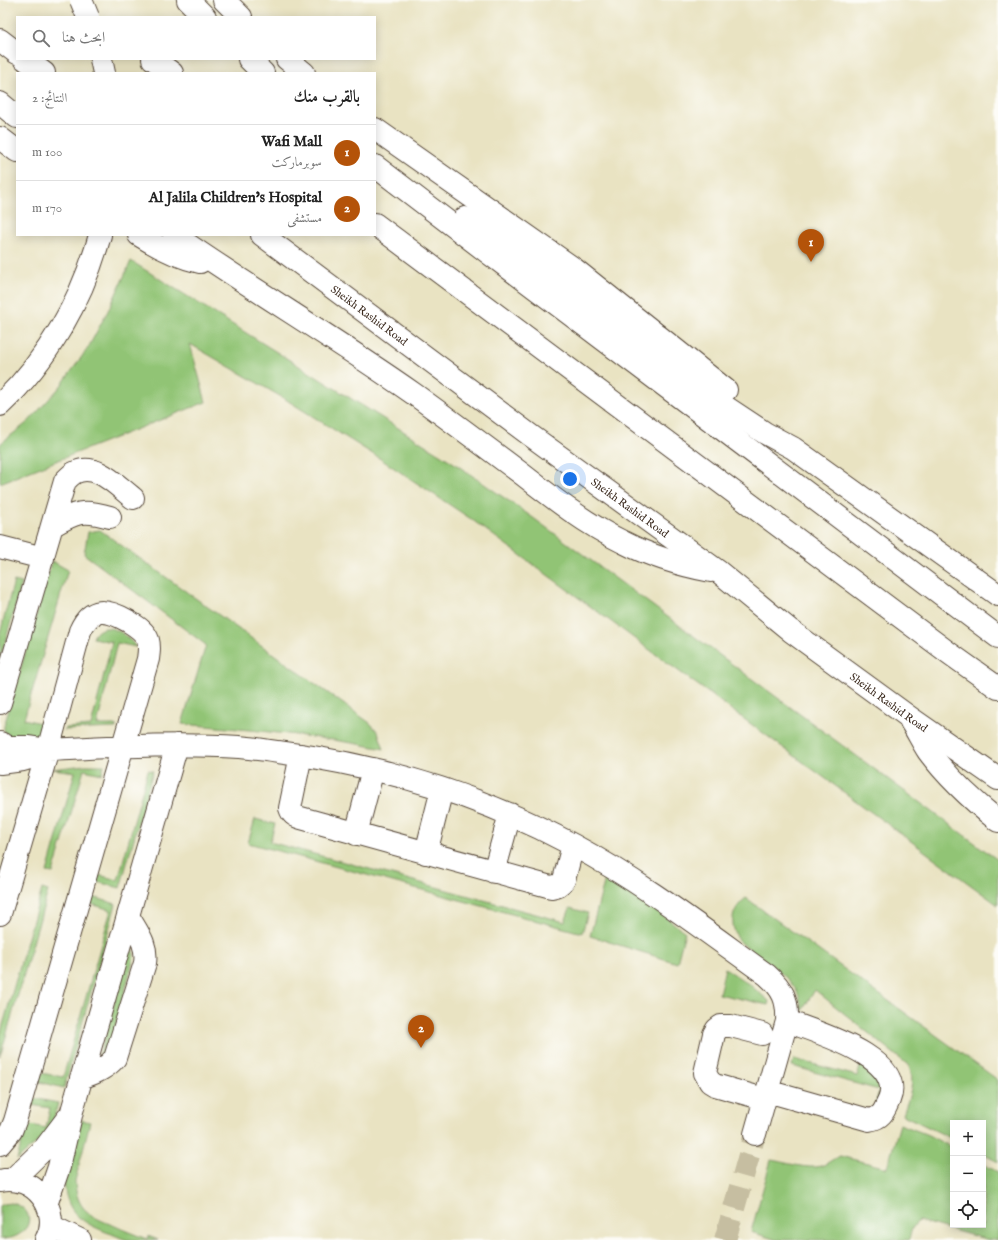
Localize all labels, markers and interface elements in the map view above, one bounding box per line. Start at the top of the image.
search box [16,16,376,60]
icon: search [30,27,52,49]
text: ابحث هنا [62,28,105,47]
text: بالقرب منك [293,87,360,108]
text: النتائج: 2 [32,90,67,107]
text: Wafi Mall [261,132,322,151]
text: 100 m [32,144,62,161]
text: 1 [345,144,349,161]
text: سوبرماركت [272,154,322,171]
text: Al Jalila Children's Hospital [149,188,322,207]
text: 170 m [32,200,62,217]
text: 2 [344,200,350,217]
text: مستشفى [287,210,322,227]
pin: 1 [798,229,824,262]
street label: Sheikh Rashid Road [328,283,410,349]
your location [560,469,580,489]
street label: Sheikh Rashid Road [588,476,671,541]
street label: Sheikh Rashid Road [847,670,930,736]
pin: 2 [408,1015,434,1048]
map controls [950,1120,986,1228]
button: + [950,1120,986,1156]
button: − [950,1156,986,1192]
button: locate [950,1192,986,1228]

